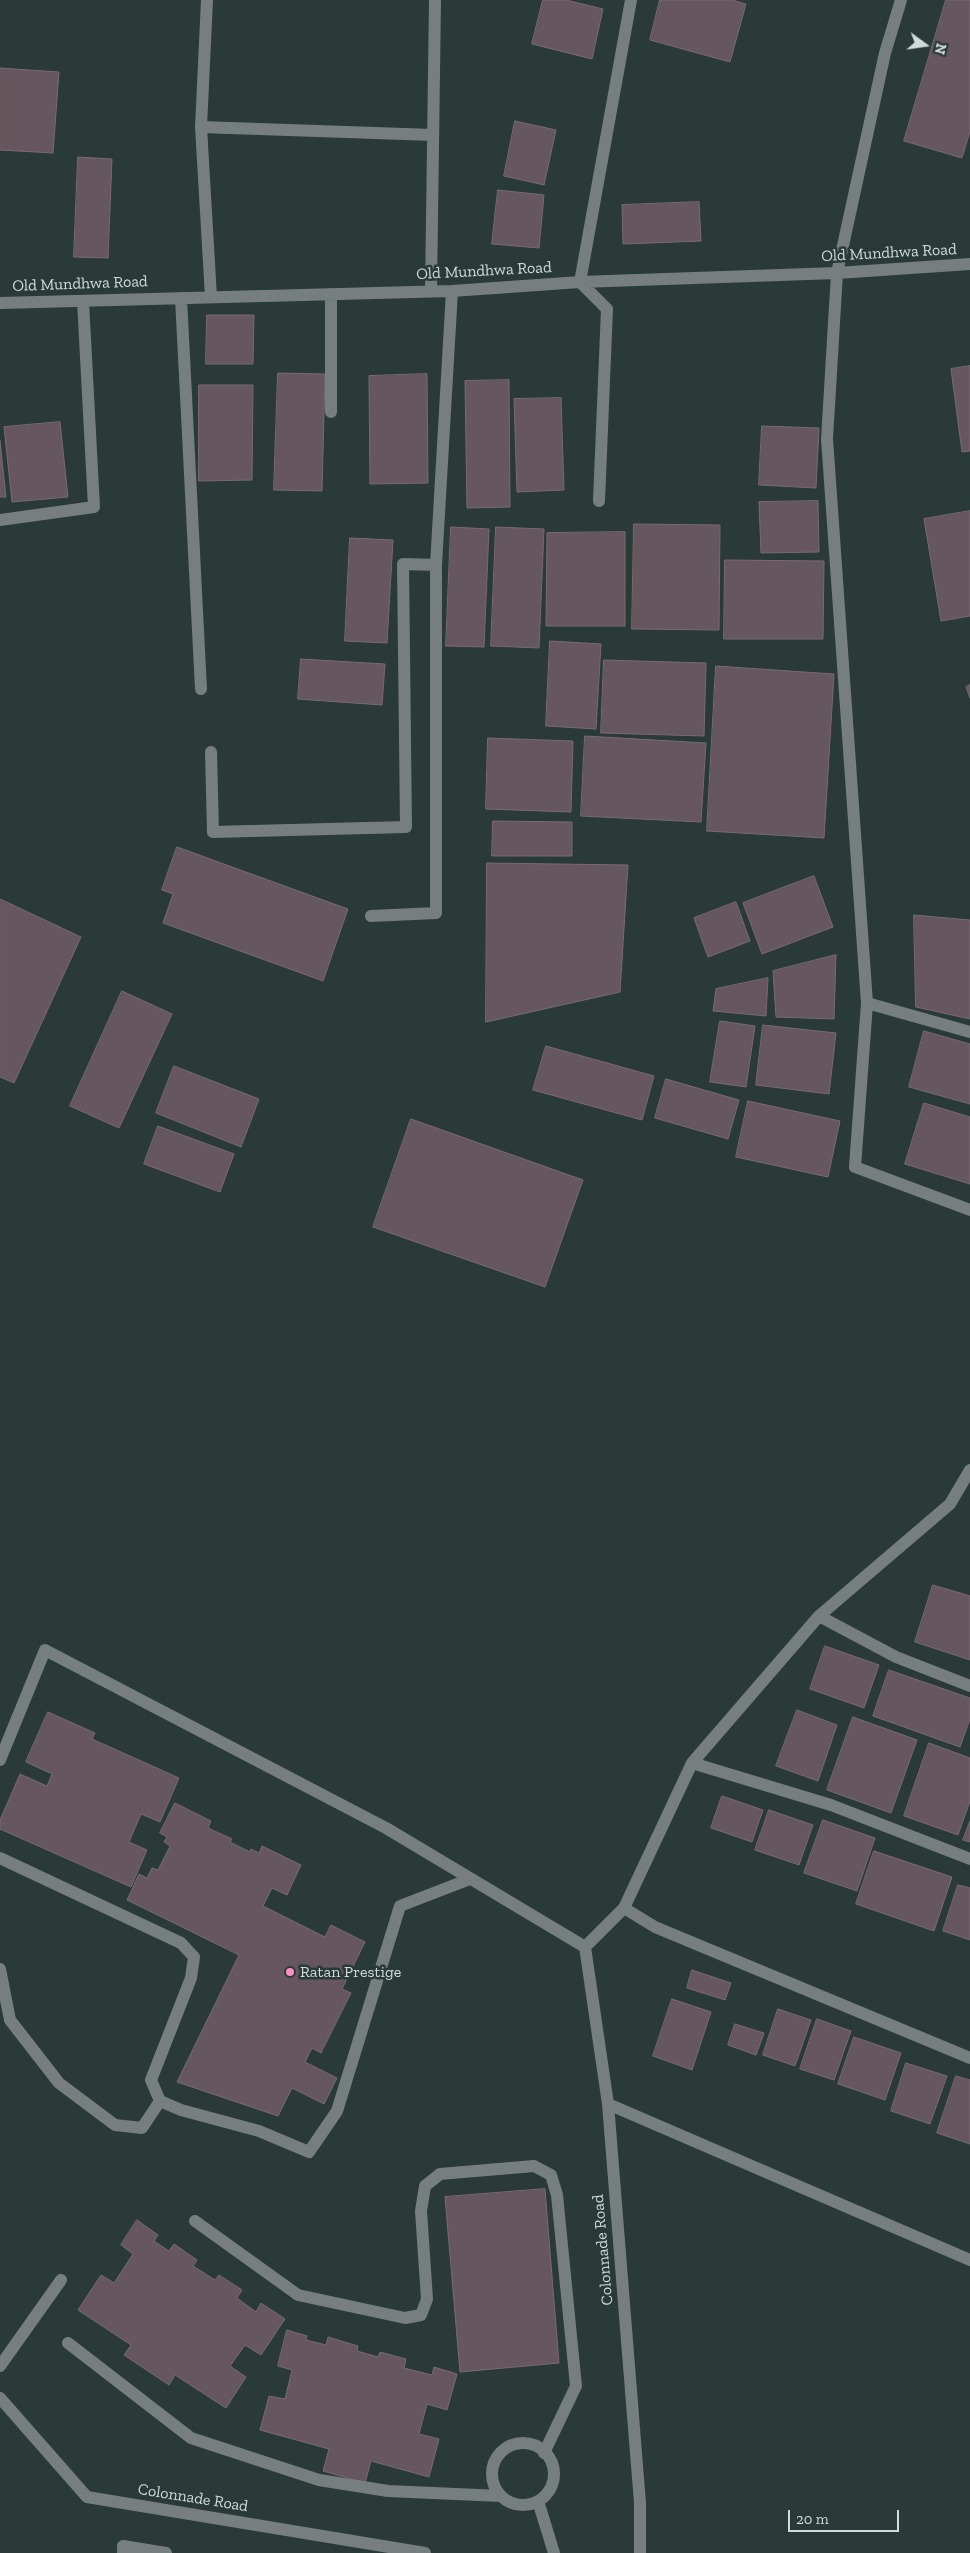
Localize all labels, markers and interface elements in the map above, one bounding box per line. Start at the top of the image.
north arrow [900,20,950,70]
text: N [931,42,950,56]
street label: Old Mundhwa Road [821,240,957,266]
street label: Old Mundhwa Road [416,258,552,284]
street label: Old Mundhwa Road [12,272,148,296]
place label: Ratan Prestige [300,1962,401,1982]
marker: Ratan Prestige [284,1966,296,1978]
street label: Colonnade Road [589,2194,617,2306]
street label: Colonnade Road [136,2480,250,2516]
scale bar [790,2500,901,2532]
text: 20 m [796,2510,829,2528]

